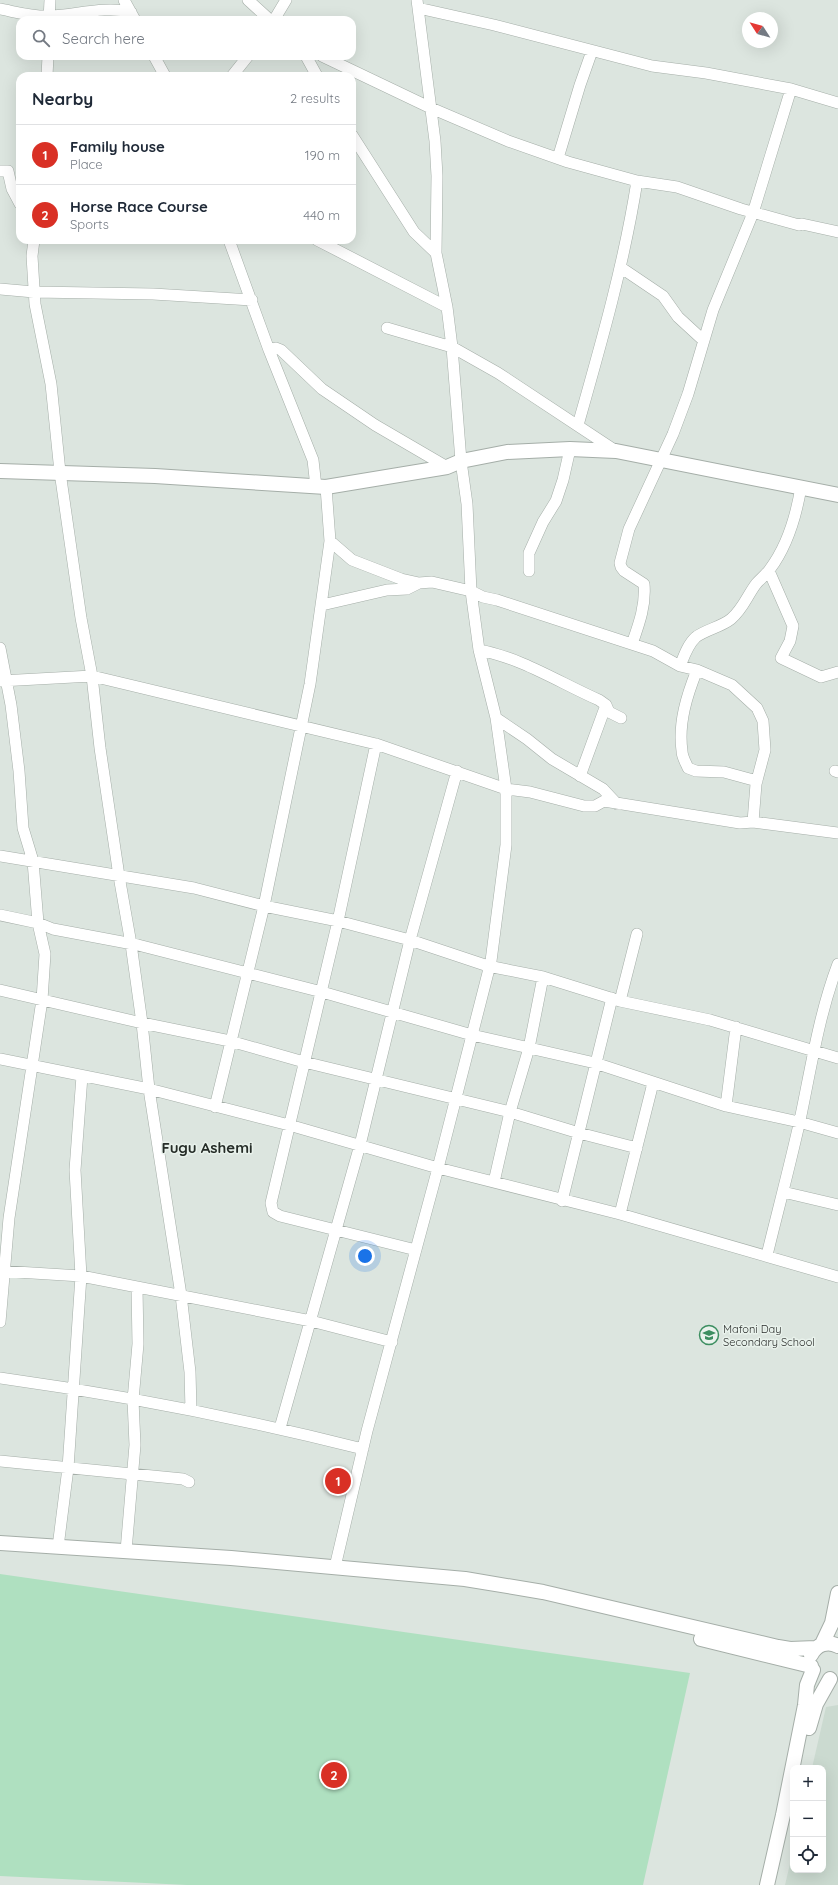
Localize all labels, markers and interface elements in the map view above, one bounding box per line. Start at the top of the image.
north arrow [742,12,778,48]
search box [16,16,356,60]
icon: search [30,27,52,49]
text: Search here [62,29,145,48]
text: Nearby [32,88,93,109]
text: 2 results [290,90,340,106]
text: Family house [70,137,165,156]
text: 1 [42,147,48,163]
text: 190 m [305,147,340,163]
text: Place [70,156,103,172]
text: Horse Race Course [70,197,208,216]
text: 2 [41,207,49,223]
text: 440 m [303,207,340,223]
text: Sports [70,216,109,232]
district label: Fugu Ashemi [161,1138,253,1157]
your location [355,1246,375,1266]
place label: Mafoni Day Secondary School [723,1322,815,1349]
school or university icon: Mafoni Day Secondary School [698,1324,720,1346]
pin: 1 [325,1466,351,1496]
pin: 2 [321,1760,347,1790]
map controls [790,1765,826,1873]
button: + [790,1765,826,1801]
button: − [790,1801,826,1837]
button: locate [790,1837,826,1873]

